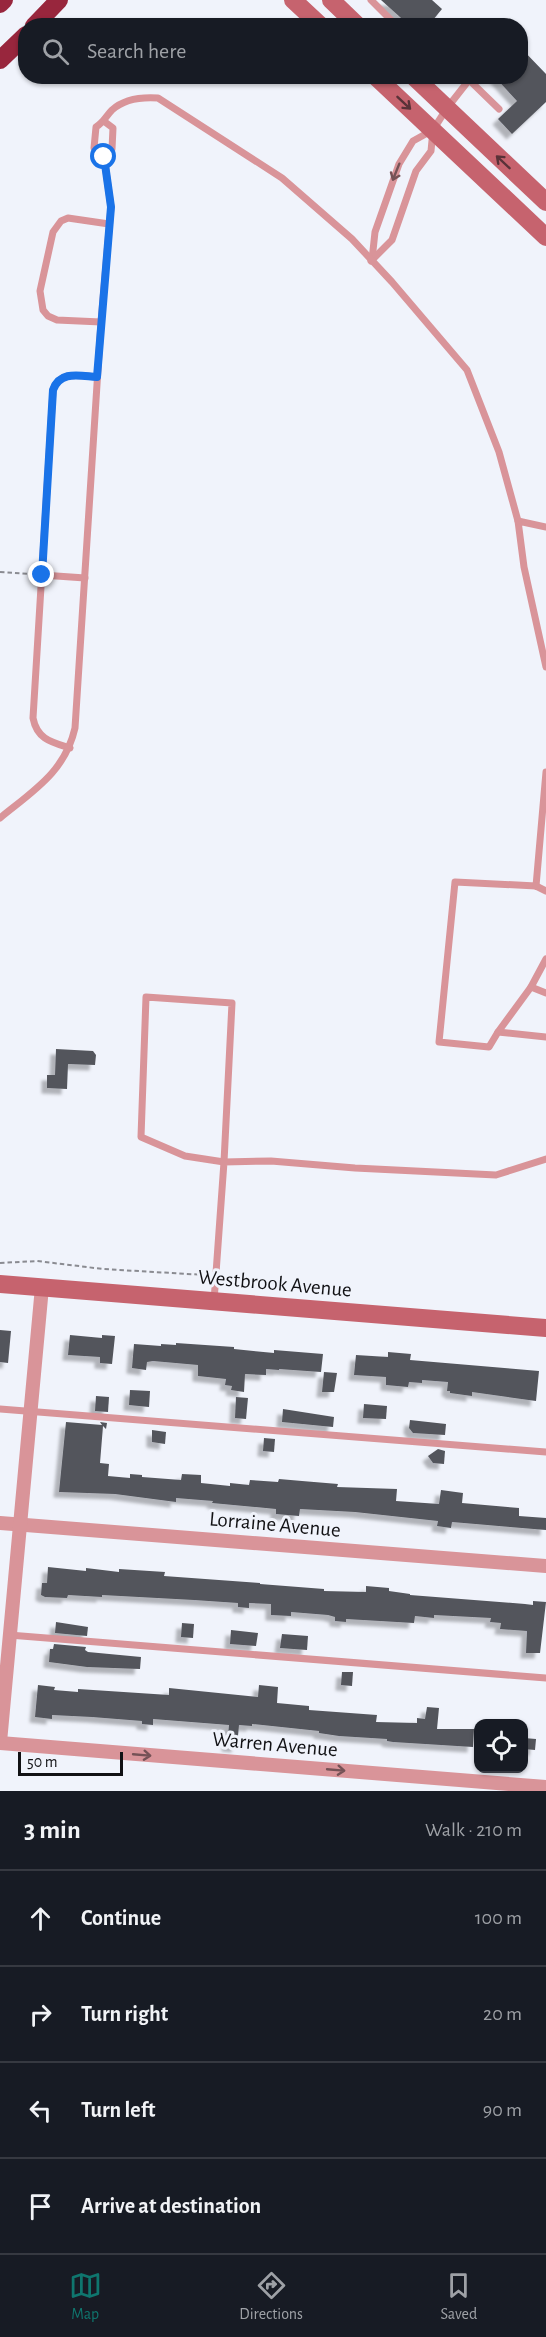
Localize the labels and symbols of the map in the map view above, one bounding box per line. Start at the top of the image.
one-way arrow [396,96,411,110]
route start [90,143,116,169]
one-way arrow [496,154,511,169]
one-way arrow [390,163,401,181]
route end [28,561,54,587]
street label: Westbrook Avenue [197,1266,353,1301]
street label: Lorraine Avenue [208,1508,342,1541]
street label: Warren Avenue [211,1729,339,1760]
scale bar [18,1749,123,1776]
one-way arrow [132,1749,152,1760]
one-way arrow [326,1765,346,1776]

